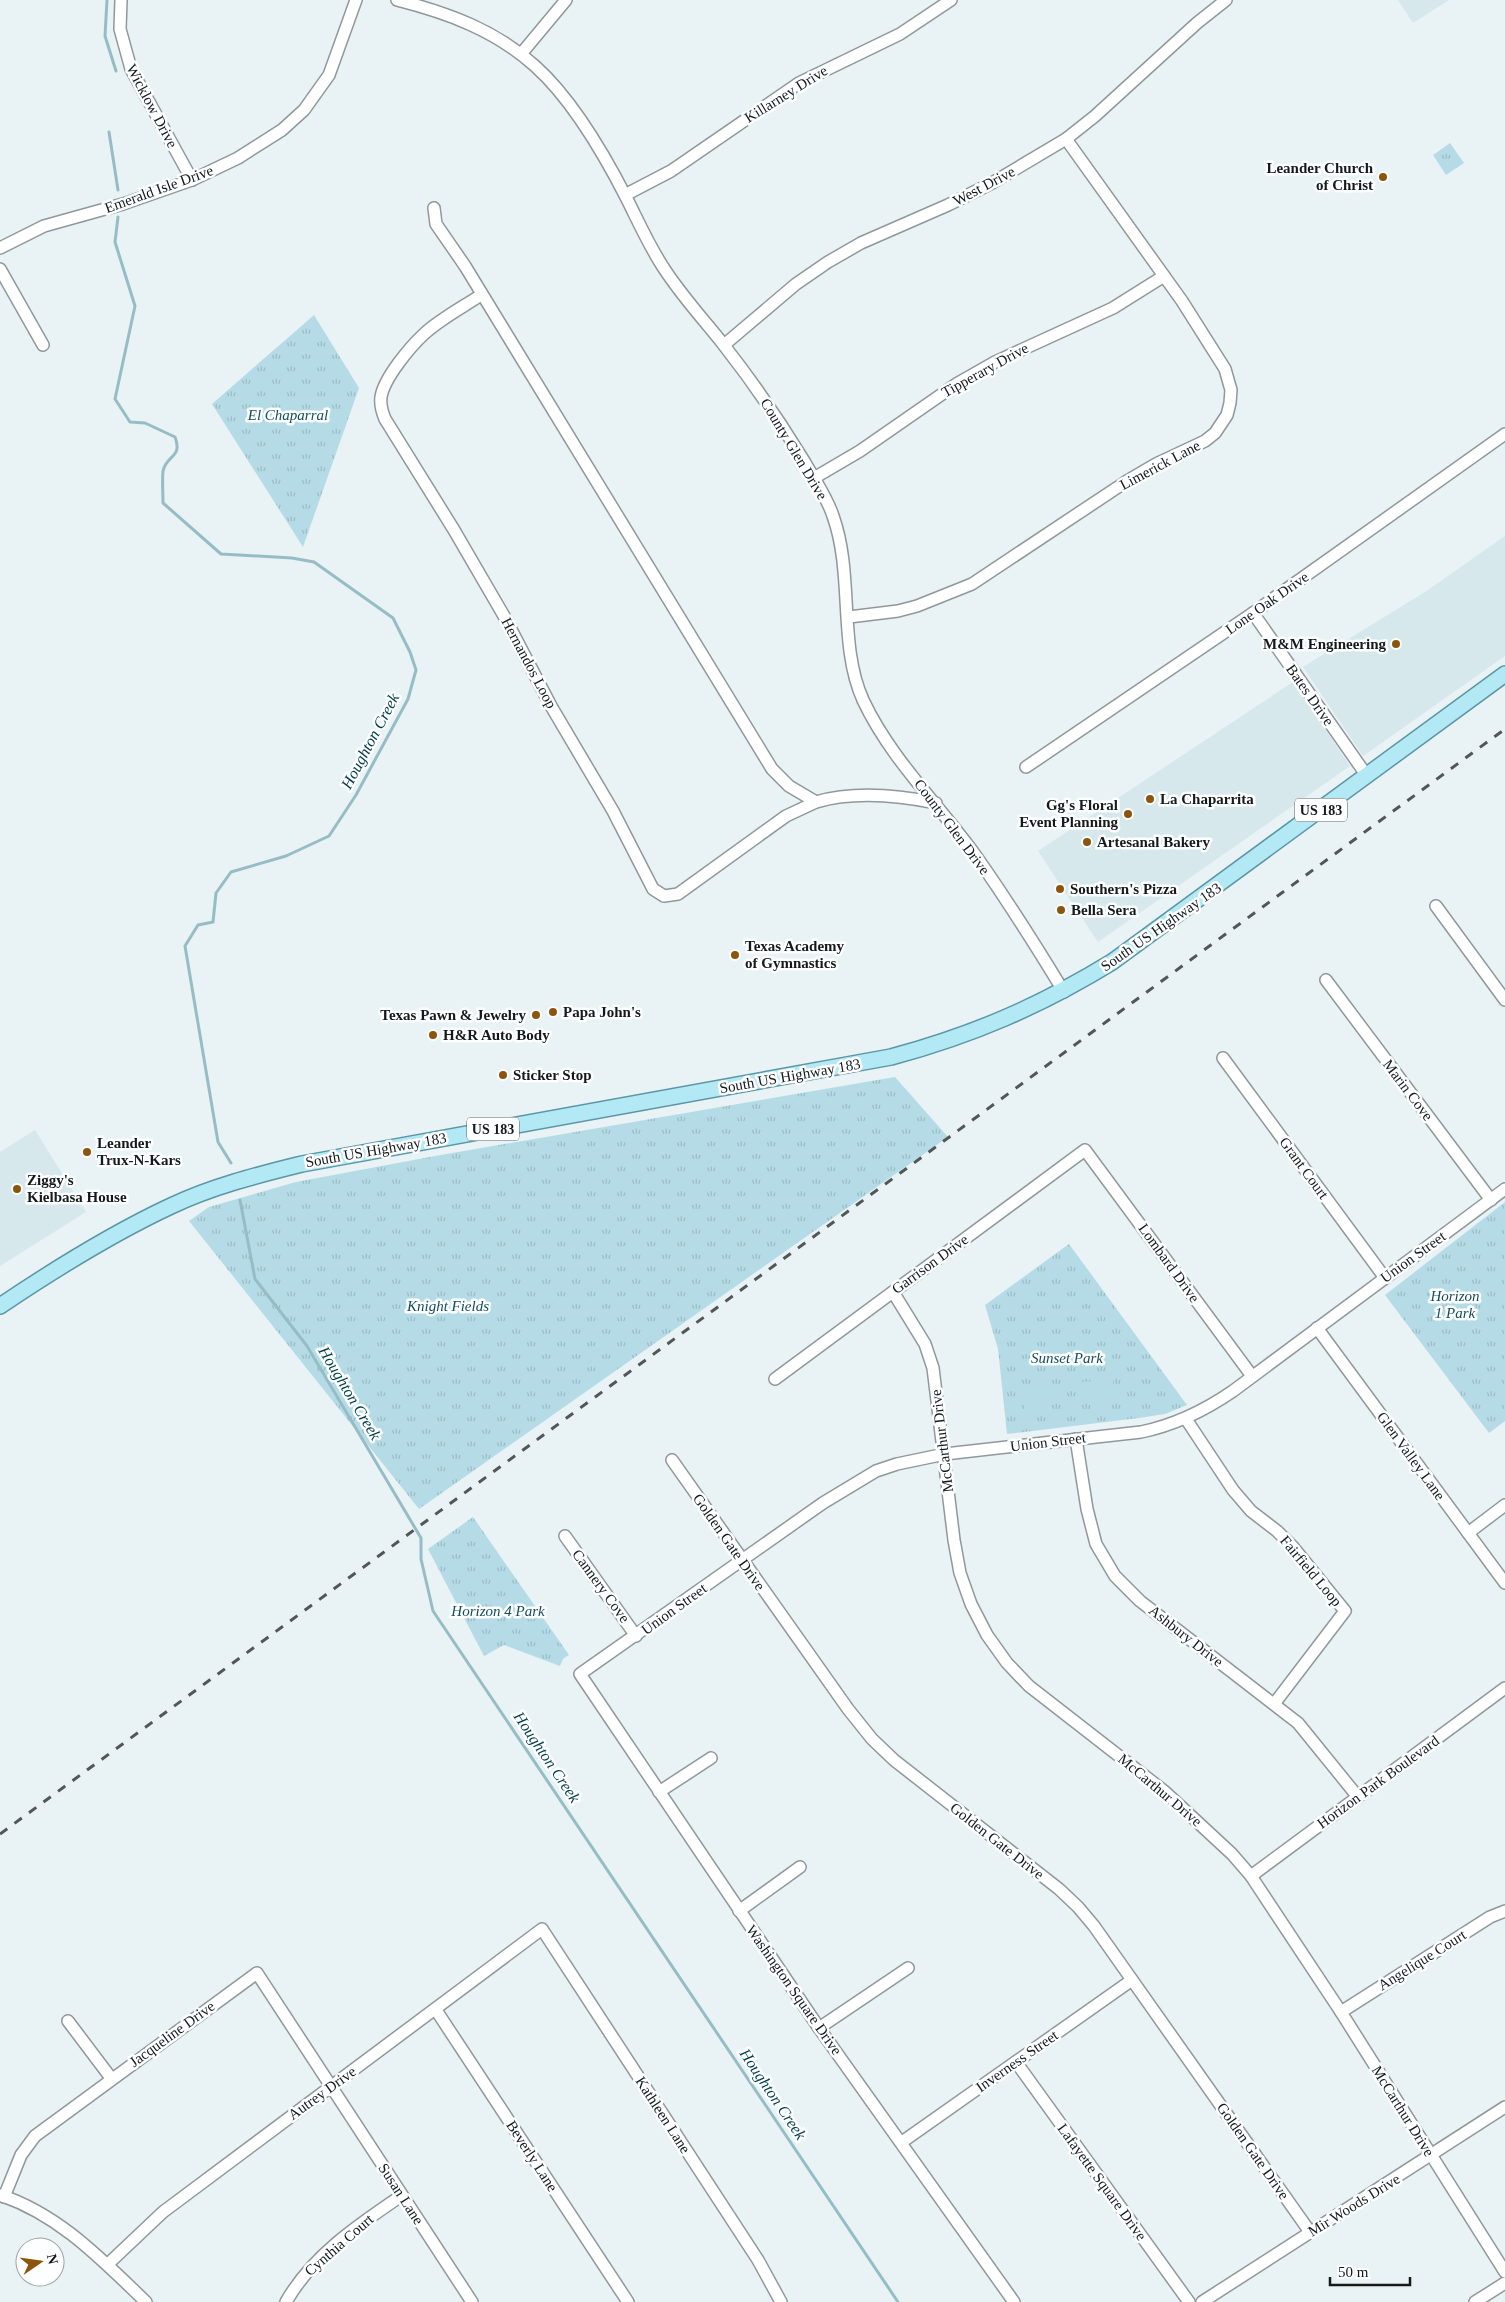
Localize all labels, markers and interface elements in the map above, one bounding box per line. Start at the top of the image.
street label: Wicklow Drive [123,61,181,151]
street label: Killarney Drive [742,62,831,126]
place label: Leander Church of Christ [1266,160,1374,193]
street label: Emerald Isle Drive [103,162,216,216]
street label: West Drive [950,163,1018,209]
marker: Leander Church of Christ [1377,171,1389,183]
street label: Tipperary Drive [939,339,1031,400]
street label: County Glen Drive [758,396,831,503]
park label: El Chaparral [247,407,328,423]
street label: Limerick Lane [1117,437,1203,493]
street label: Lone Oak Drive [1222,568,1312,638]
street label: Hernandos Loop [498,615,560,711]
place label: M&M Engineering [1263,636,1386,652]
marker: M&M Engineering [1390,638,1402,650]
street label: Bates Drive [1283,661,1337,729]
water label: Houghton Creek [337,690,404,793]
street label: County Glen Drive [911,776,993,878]
place label: La Chaparrita [1160,791,1254,807]
marker: La Chaparrita [1144,793,1156,805]
place label: Gg's Floral Event Planning [1019,797,1118,830]
road number: US 183 [1295,798,1347,822]
marker: Gg's Floral Event Planning [1122,808,1134,820]
place label: Artesanal Bakery [1097,834,1210,850]
marker: Artesanal Bakery [1081,836,1093,848]
street label: South US Highway 183 [1098,879,1224,975]
place label: Southern's Pizza [1070,881,1178,897]
marker: Southern's Pizza [1054,883,1066,895]
place label: Bella Sera [1071,902,1137,918]
marker: Bella Sera [1055,904,1067,916]
place label: Texas Academy of Gymnastics [745,938,845,971]
marker: Texas Academy of Gymnastics [729,949,741,961]
place label: Papa John's [563,1004,641,1020]
marker: Papa John's [547,1006,559,1018]
place label: Texas Pawn & Jewelry [380,1007,526,1023]
marker: Texas Pawn & Jewelry [530,1009,542,1021]
place label: H&R Auto Body [443,1027,550,1043]
marker: H&R Auto Body [427,1029,439,1041]
street label: South US Highway 183 [718,1056,862,1096]
street label: Marin Cove [1380,1056,1436,1124]
place label: Sticker Stop [513,1067,591,1083]
marker: Sticker Stop [497,1069,509,1081]
road number: US 183 [467,1118,519,1140]
street label: South US Highway 183 [304,1130,448,1170]
street label: Grant Court [1276,1134,1332,1203]
place label: Leander Trux-N-Kars [97,1135,181,1168]
marker: Leander Trux-N-Kars [81,1146,93,1158]
place label: Ziggy's Kielbasa House [27,1172,127,1205]
marker: Ziggy's Kielbasa House [11,1183,23,1195]
street label: Lombard Drive [1135,1221,1203,1306]
street label: Union Street [1377,1228,1449,1286]
street label: Garrison Drive [889,1231,972,1297]
park label: Horizon 1 Park [1429,1288,1480,1321]
park label: Knight Fields [406,1298,489,1314]
water label: Houghton Creek [314,1343,385,1444]
park label: Sunset Park [1031,1350,1103,1366]
street label: McCarthur Drive [928,1388,956,1493]
street label: Glen Valley Lane [1374,1409,1448,1503]
street label: Union Street [1009,1429,1088,1455]
street label: Golden Gate Drive [690,1491,768,1594]
street label: Fairfield Loop [1277,1533,1345,1609]
street label: Cannery Cove [569,1546,633,1626]
street label: Union Street [638,1580,710,1638]
street label: Ashbury Drive [1146,1602,1226,1670]
park label: Horizon 4 Park [450,1603,545,1619]
water label: Houghton Creek [509,1708,584,1807]
street label: Horizon Park Boulevard [1314,1732,1442,1832]
street label: McCarthur Drive [1115,1751,1205,1830]
street label: Golden Gate Drive [947,1800,1047,1883]
street label: Washington Square Drive [743,1922,845,2058]
street label: Angelique Court [1375,1926,1470,1993]
street label: Jacqueline Drive [126,1998,218,2070]
street label: Inverness Street [973,2026,1062,2095]
water label: Houghton Creek [735,2045,810,2144]
street label: Autrey Drive [285,2063,359,2123]
street label: McCarthur Drive [1369,2063,1437,2160]
street label: Kathleen Lane [632,2074,694,2156]
street label: Golden Gate Drive [1214,2100,1292,2203]
street label: Beverly Lane [503,2118,561,2195]
street label: Lafayette Square Drive [1054,2121,1150,2244]
street label: Susan Lane [375,2160,427,2228]
street label: Mir Woods Drive [1305,2170,1403,2240]
street label: Cynthia Court [302,2210,377,2279]
north arrow [15,2237,65,2287]
text: N [44,2253,61,2266]
scale bar [1330,2254,1410,2286]
text: 50 m [1338,2264,1369,2280]

